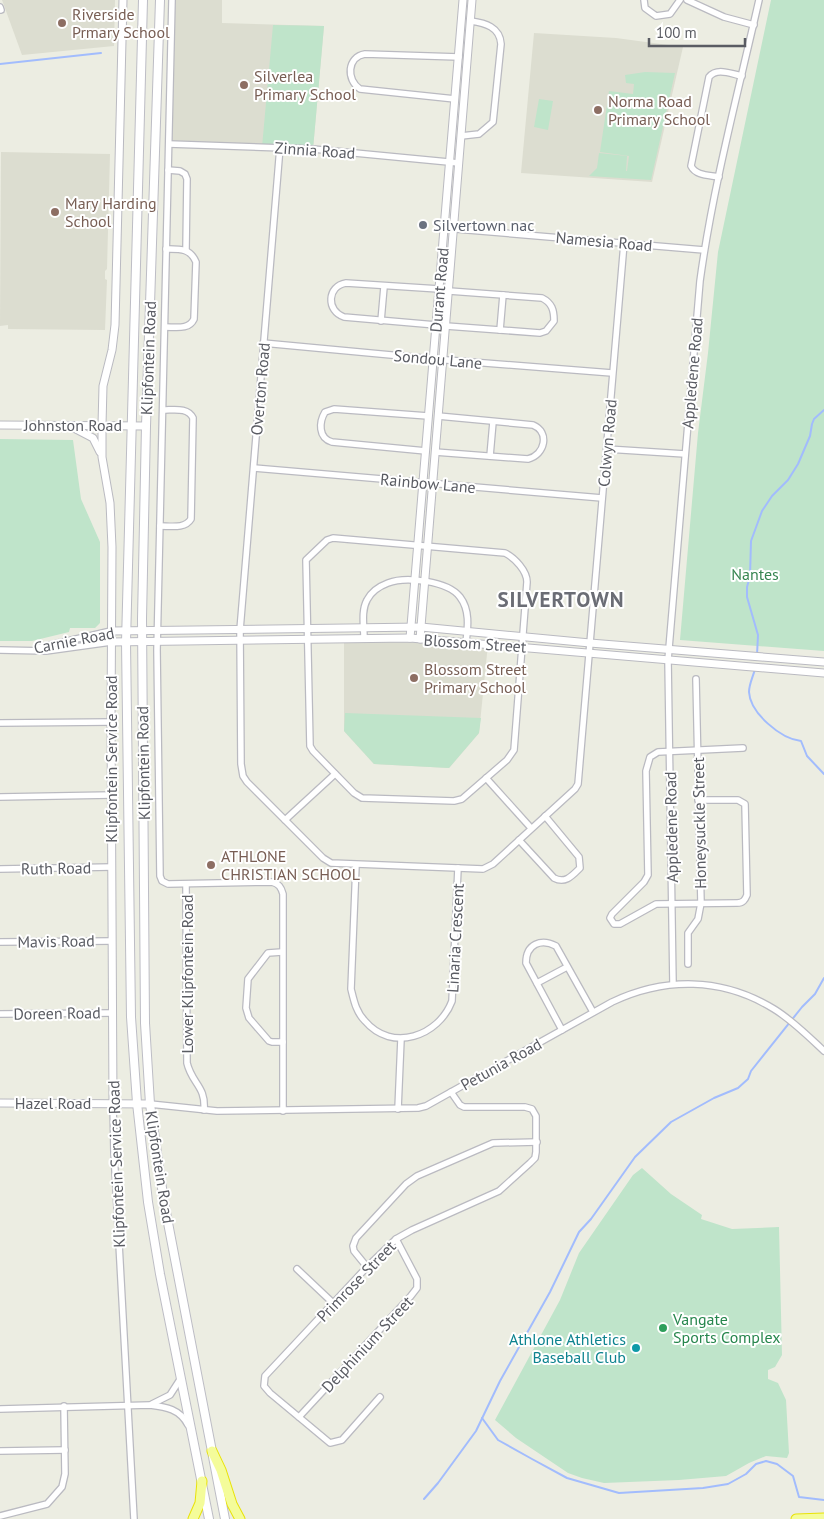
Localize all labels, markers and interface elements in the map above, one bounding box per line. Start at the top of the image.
place label: Riverside Prmary School [72,4,170,42]
scale bar [649,15,745,47]
marker: Riverside Prmary School [56,17,68,29]
text: 100 m [656,23,697,42]
place label: Silverlea Primary School [254,66,356,104]
marker: Silverlea Primary School [238,79,250,91]
place label: Norma Road Primary School [608,91,710,129]
marker: Norma Road Primary School [592,104,604,116]
street label: Zinnia Road [274,137,356,163]
place label: Mary Harding School [65,193,157,231]
marker: Mary Harding School [49,206,61,218]
place label: Silvertown nac [433,215,534,235]
marker: Silvertown nac [417,219,429,231]
street label: Namesia Road [555,227,653,255]
street label: Durant Road [425,247,453,333]
street label: Klipfontein Road [136,301,160,415]
street label: Appledene Road [677,317,707,429]
street label: Overton Road [246,342,274,436]
street label: Sondou Lane [393,345,483,373]
street label: Colwyn Road [593,398,621,488]
street label: Johnston Road [23,415,122,435]
street label: Rainbow Lane [379,469,477,497]
park label: Nantes [731,564,779,584]
district label: SILVERTOWN [497,586,625,613]
street label: Carnie Road [32,622,116,658]
street label: Blossom Street [423,629,528,657]
place label: Blossom Street Primary School [424,659,527,697]
marker: Blossom Street Primary School [408,672,420,684]
street label: Klipfontein Service Road [101,675,121,843]
street label: Klipfontein Road [132,706,154,820]
street label: Honeysuckle Street [688,757,710,889]
street label: Appledene Road [660,771,682,883]
place label: ATHLONE CHRISTIAN SCHOOL [221,846,360,884]
street label: Ruth Road [21,857,91,879]
marker: ATHLONE CHRISTIAN SCHOOL [205,859,217,871]
street label: Linaria Crescent [442,882,468,993]
street label: Lower Klipfontein Road [177,894,197,1054]
street label: Mavis Road [17,930,95,952]
street label: Doreen Road [13,1002,101,1024]
street label: Petunia Road [457,1034,545,1094]
street label: Klipfontein Service Road [103,1080,129,1248]
street label: Hazel Road [15,1093,91,1113]
street label: Klipfontein Road [141,1109,179,1225]
street label: Primrose Street [312,1236,400,1326]
street label: Delphinium Street [317,1291,417,1396]
place label: Vangate Sports Complex [672,1309,781,1347]
marker: Vangate Sports Complex [657,1322,669,1334]
place label: Athlone Athletics Baseball Club [509,1329,626,1367]
marker: Athlone Athletics Baseball Club [630,1342,642,1354]

